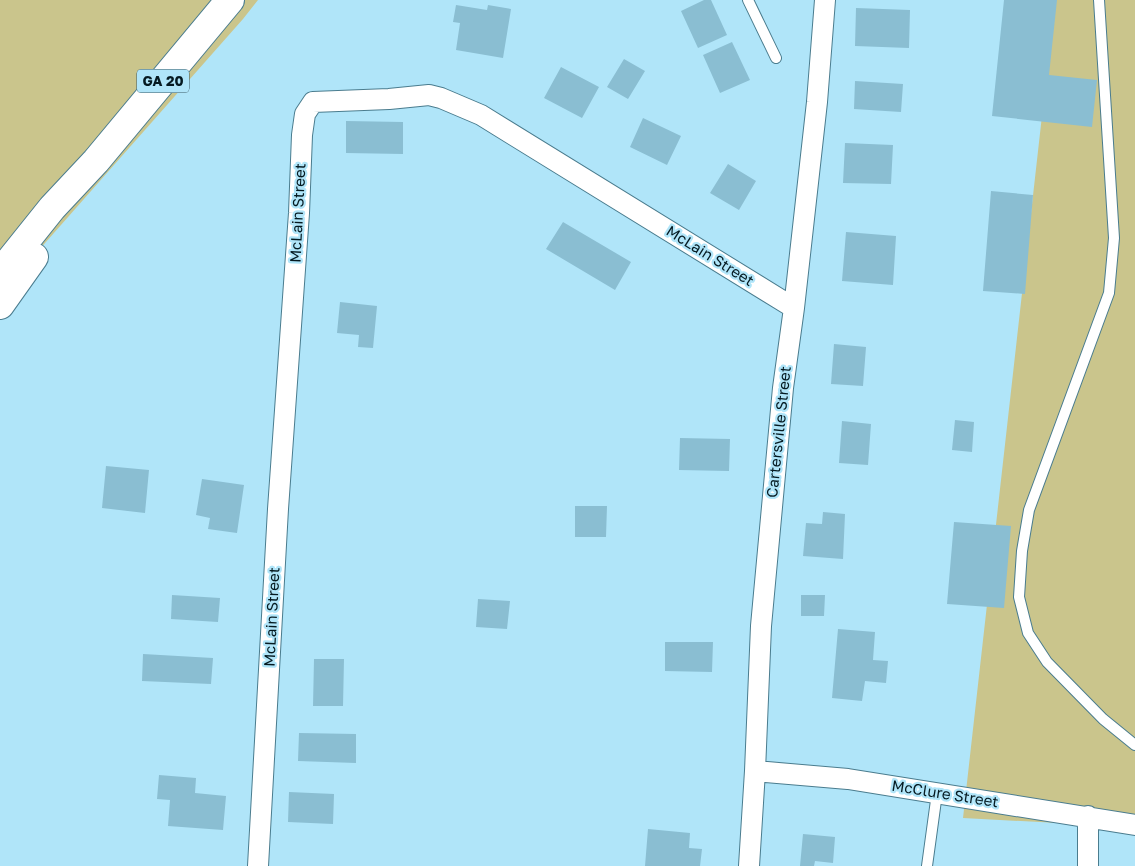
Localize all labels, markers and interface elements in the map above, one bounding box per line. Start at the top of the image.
road number: GA 20 [137,70,189,92]
street label: McLain Street [285,163,309,263]
street label: McLain Street [664,221,758,289]
street label: Cartersville Street [762,365,794,498]
street label: McLain Street [259,567,283,667]
street label: McClure Street [891,776,1000,810]

